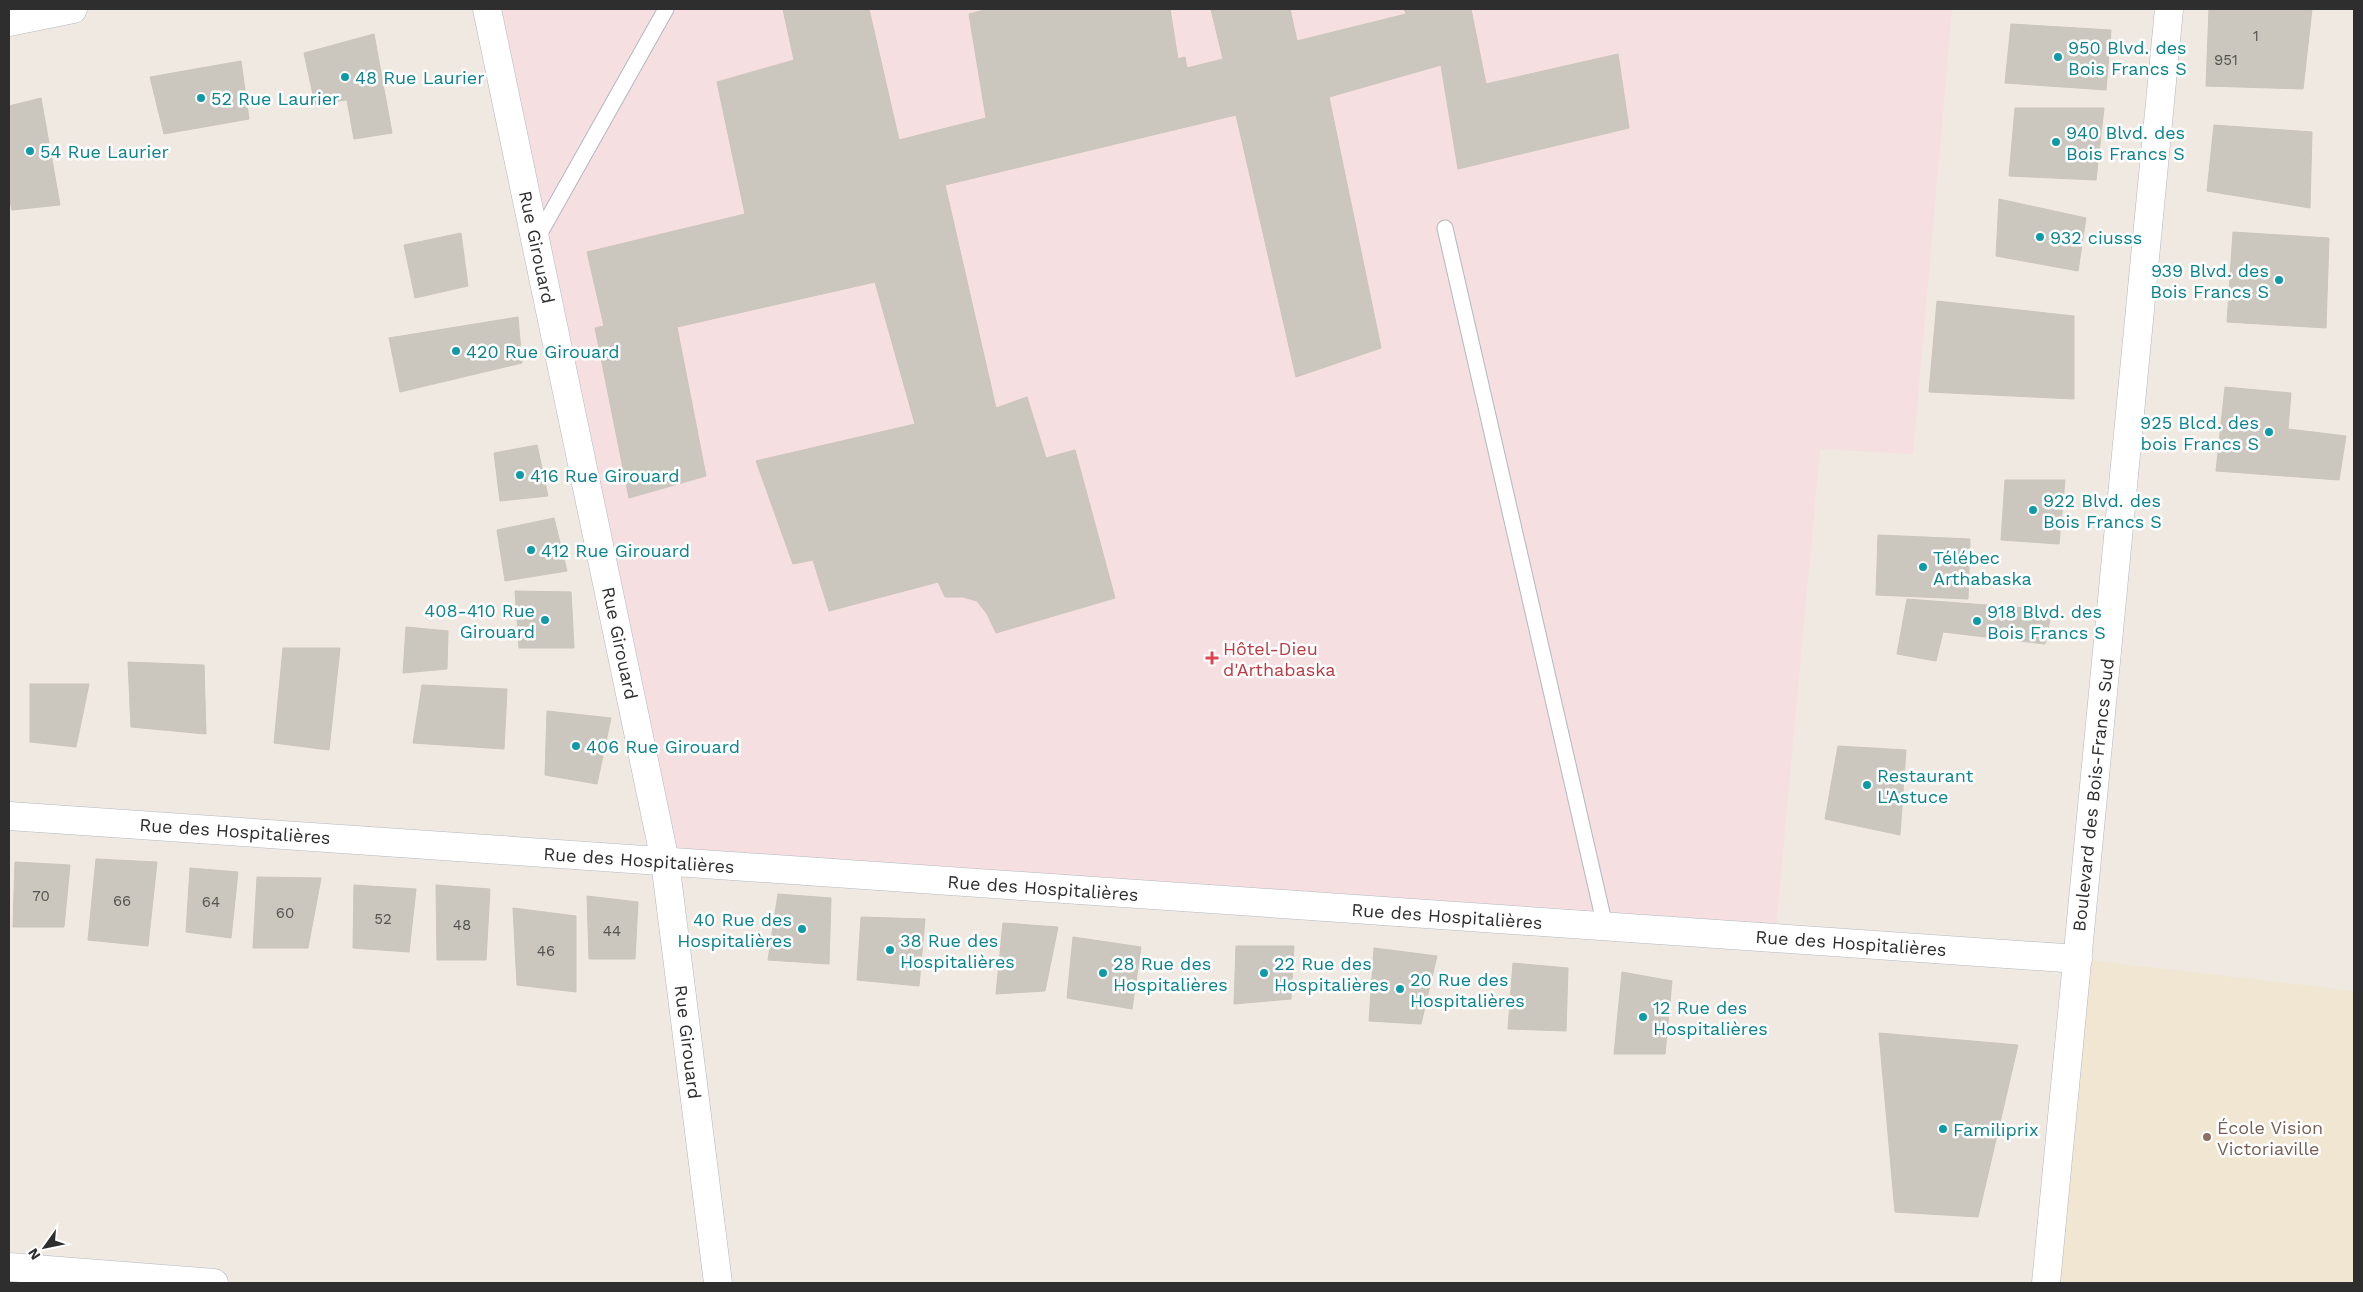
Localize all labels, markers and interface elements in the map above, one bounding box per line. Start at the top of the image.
house number: 1 [2253,27,2259,45]
place label: 950 Blvd. des Bois Francs S [2068,37,2187,79]
marker: 950 Blvd. des Bois Francs S [2052,51,2064,63]
house number: 951 [2214,51,2238,69]
place label: 48 Rue Laurier [355,67,485,88]
marker: 48 Rue Laurier [339,71,351,83]
place label: 52 Rue Laurier [211,88,339,109]
marker: 52 Rue Laurier [195,92,207,104]
place label: 940 Blvd. des Bois Francs S [2066,122,2185,164]
marker: 940 Blvd. des Bois Francs S [2050,136,2062,148]
place label: 54 Rue Laurier [40,141,169,162]
marker: 54 Rue Laurier [24,145,36,157]
street label: Rue Girouard [515,189,559,305]
place label: 932 ciusss [2050,227,2142,248]
marker: 932 ciusss [2034,231,2046,243]
place label: 939 Blvd. des Bois Francs S [2150,260,2269,302]
marker: 939 Blvd. des Bois Francs S [2273,274,2285,286]
place label: 420 Rue Girouard [466,341,620,362]
marker: 420 Rue Girouard [450,345,462,357]
place label: 925 Blcd. des bois Francs S [2140,412,2259,454]
marker: 925 Blcd. des bois Francs S [2263,426,2275,438]
place label: 416 Rue Girouard [530,465,680,486]
marker: 416 Rue Girouard [514,469,526,481]
place label: 922 Blvd. des Bois Francs S [2043,490,2162,532]
marker: 922 Blvd. des Bois Francs S [2027,504,2039,516]
place label: 412 Rue Girouard [541,540,690,561]
marker: 412 Rue Girouard [525,544,537,556]
place label: Télébec Arthabaska [1933,547,2032,589]
marker: Télébec Arthabaska [1917,561,1929,573]
street label: Rue Girouard [598,585,642,701]
place label: 408-410 Rue Girouard [424,600,535,642]
place label: 918 Blvd. des Bois Francs S [1987,601,2106,643]
marker: 408-410 Rue Girouard [539,614,551,626]
marker: 918 Blvd. des Bois Francs S [1971,615,1983,627]
place label: Hôtel-Dieu d'Arthabaska [1223,638,1335,680]
marker: Hôtel-Dieu d'Arthabaska [1205,651,1219,665]
street label: Boulevard des Bois-Francs Sud [2068,657,2118,933]
place label: 406 Rue Girouard [586,736,740,757]
marker: 406 Rue Girouard [570,740,582,752]
place label: Restaurant L'Astuce [1877,765,1974,807]
marker: Restaurant L'Astuce [1861,779,1873,791]
street label: Rue des Hospitalières [139,814,331,848]
street label: Rue des Hospitalières [543,843,735,877]
street label: Rue des Hospitalières [947,871,1139,905]
house number: 70 [32,887,50,905]
house number: 66 [113,892,131,910]
house number: 64 [202,893,220,911]
street label: Rue des Hospitalières [1351,899,1543,933]
house number: 60 [276,904,294,922]
place label: 40 Rue des Hospitalières [677,909,792,951]
house number: 52 [374,910,392,928]
house number: 48 [453,916,471,934]
house number: 44 [603,922,621,940]
marker: 40 Rue des Hospitalières [796,923,808,935]
street label: Rue des Hospitalières [1755,926,1947,960]
place label: 38 Rue des Hospitalières [900,930,1015,972]
house number: 46 [537,942,555,960]
marker: 38 Rue des Hospitalières [884,944,896,956]
place label: 28 Rue des Hospitalières [1113,953,1228,995]
place label: 22 Rue des Hospitalières [1274,953,1389,995]
marker: 28 Rue des Hospitalières [1097,967,1109,979]
marker: 22 Rue des Hospitalières [1258,967,1270,979]
place label: 20 Rue des Hospitalières [1410,969,1525,1011]
marker: 20 Rue des Hospitalières [1394,983,1406,995]
street label: Rue Girouard [671,984,705,1100]
place label: 12 Rue des Hospitalières [1653,997,1768,1039]
marker: 12 Rue des Hospitalières [1637,1011,1649,1023]
place label: École Vision Victoriaville [2217,1117,2323,1159]
place label: Familiprix [1953,1119,2039,1140]
marker: Familiprix [1937,1123,1949,1135]
marker: École Vision Victoriaville [2201,1131,2213,1143]
north arrow [20,1222,70,1272]
text: N [25,1245,44,1263]

